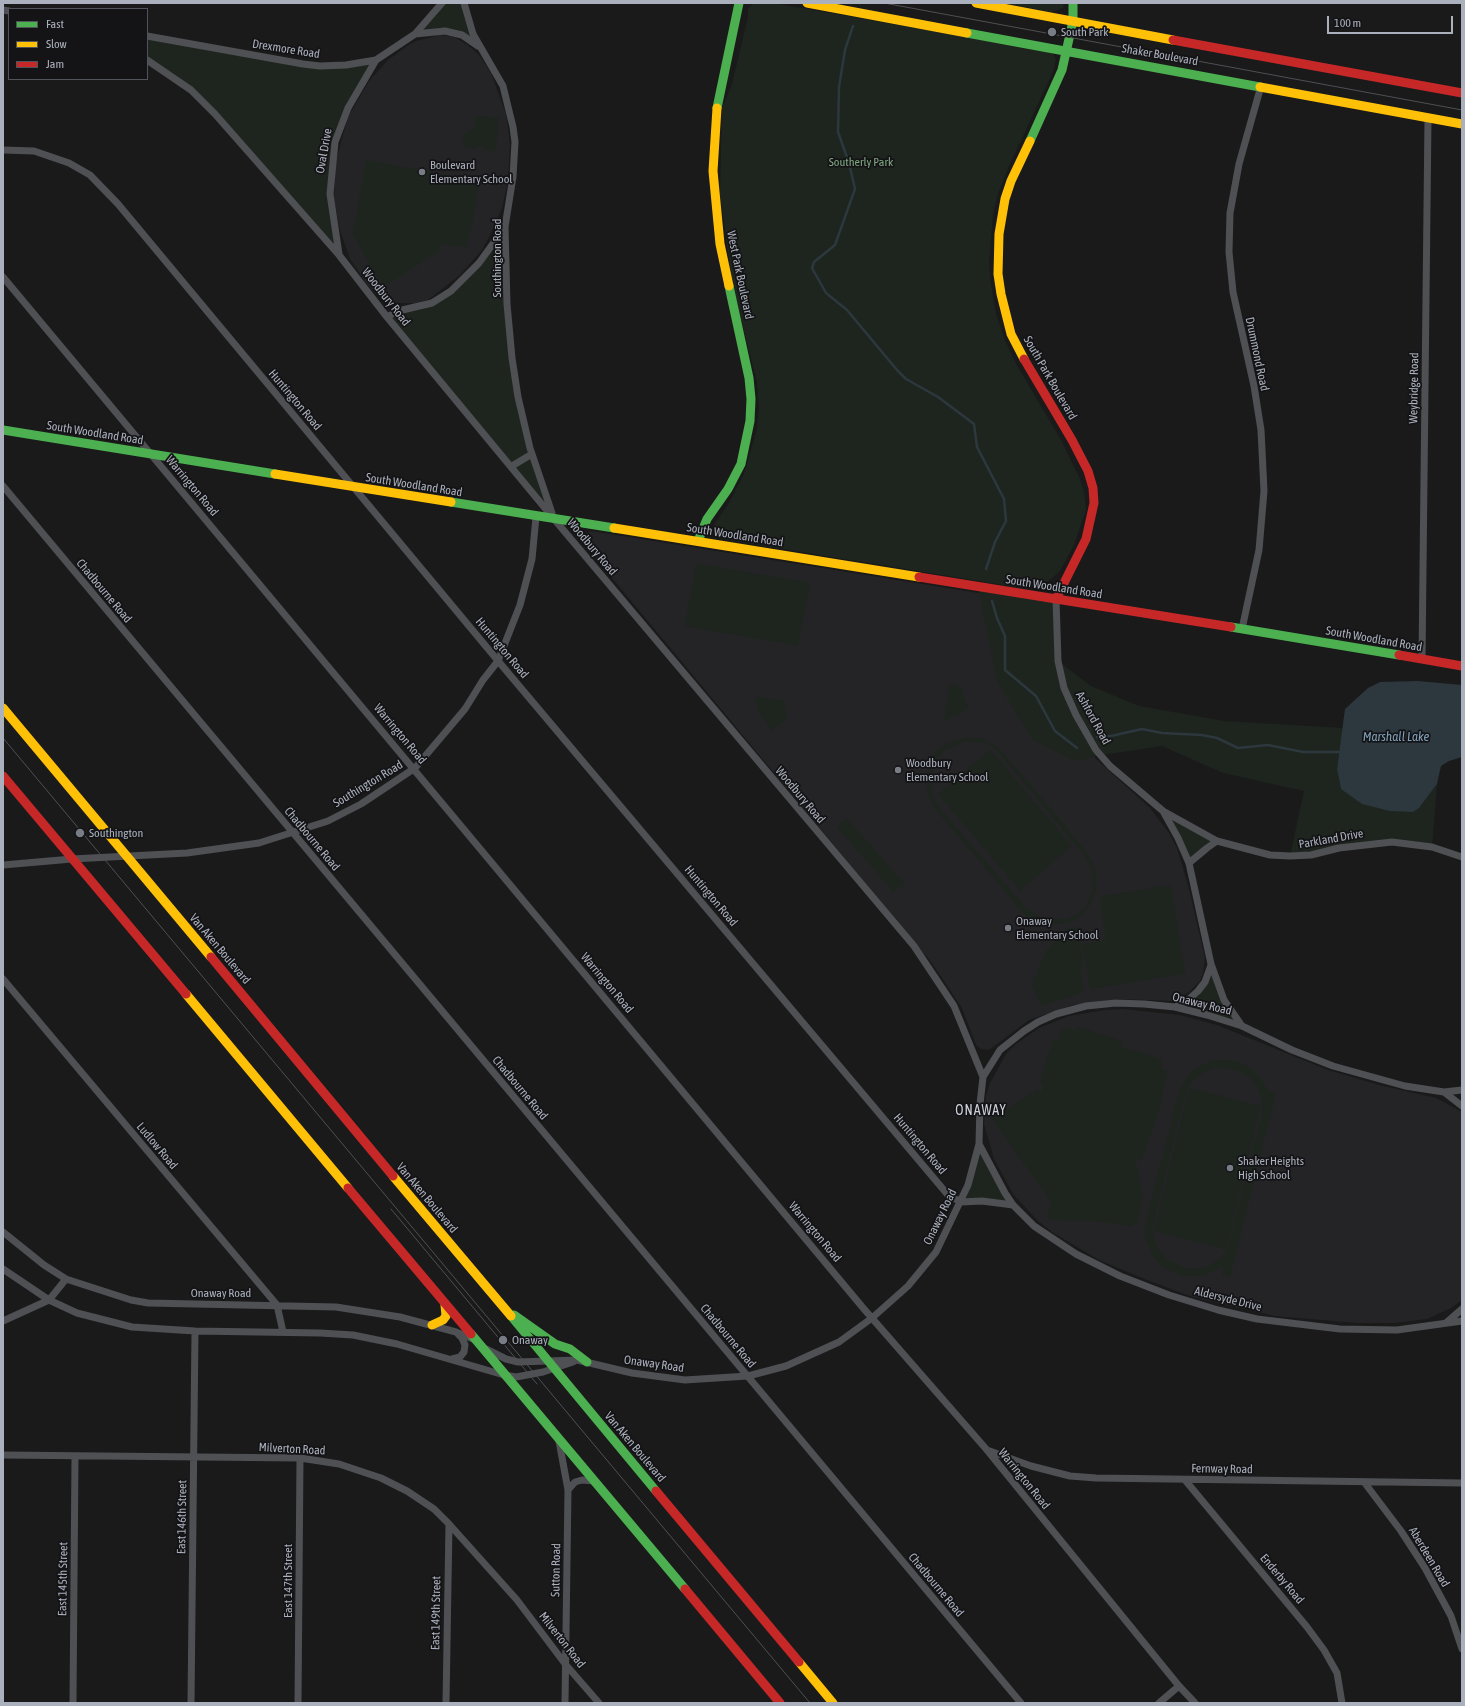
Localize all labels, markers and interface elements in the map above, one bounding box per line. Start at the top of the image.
legend [8,8,148,80]
scale bar [1329,8,1455,34]
text: 100 m [1334,16,1361,30]
text: Fast [46,17,64,31]
place label: South Park [1061,25,1108,39]
marker: South Park [1046,26,1058,38]
text: Slow [46,37,67,51]
street label: Drexmore Road [251,37,321,61]
street label: Shaker Boulevard [1121,41,1199,69]
text: Jam [46,57,64,71]
street label: Oval Drive [313,127,335,175]
park label: Southerly Park [829,155,893,169]
place label: Boulevard Elementary School [430,158,512,186]
marker: Boulevard Elementary School [417,167,427,177]
street label: Southington Road [490,219,504,297]
street label: West Park Boulevard [724,230,756,320]
street label: Woodbury Road [359,265,413,329]
street label: Drummond Road [1242,316,1272,392]
street label: South Park Boulevard [1020,334,1080,422]
street label: Weybridge Road [1406,352,1422,424]
street label: Huntington Road [265,367,325,433]
street label: South Woodland Road [46,418,144,448]
street label: Warrington Road [163,453,221,519]
street label: South Woodland Road [365,470,463,500]
street label: Woodbury Road [564,516,620,578]
street label: South Woodland Road [686,520,784,550]
street label: Chadbourne Road [73,556,135,626]
street label: South Woodland Road [1005,572,1103,602]
street label: Huntington Road [472,615,532,681]
street label: South Woodland Road [1325,623,1423,655]
street label: Ashford Road [1072,689,1114,747]
street label: Warrington Road [371,701,429,767]
water label: Marshall Lake [1363,729,1429,745]
place label: Woodbury Elementary School [906,756,988,784]
street label: Southington Road [331,758,405,810]
street label: Woodbury Road [772,764,828,826]
marker: Woodbury Elementary School [893,765,903,775]
street label: Chadbourne Road [281,804,343,874]
place label: Southington [89,826,143,840]
street label: Parkland Drive [1298,826,1364,852]
marker: Southington [74,827,86,839]
street label: Huntington Road [681,863,741,929]
street label: Van Aken Boulevard [186,911,254,987]
place label: Onaway Elementary School [1016,914,1098,942]
marker: Onaway Elementary School [1003,923,1013,933]
street label: Warrington Road [578,950,636,1016]
street label: Onaway Road [1171,990,1233,1018]
street label: Chadbourne Road [489,1053,551,1123]
district label: ONAWAY [955,1103,1007,1119]
street label: Huntington Road [890,1111,950,1177]
street label: Ludlow Road [133,1120,181,1172]
place label: Shaker Heights High School [1238,1154,1304,1182]
street label: Van Aken Boulevard [393,1160,461,1236]
marker: Shaker Heights High School [1225,1163,1235,1173]
street label: Onaway Road [920,1187,960,1247]
street label: Warrington Road [786,1199,844,1265]
street label: Aldersyde Drive [1193,1284,1263,1314]
street label: Onaway Road [191,1286,251,1300]
street label: Chadbourne Road [697,1301,759,1371]
place label: Onaway [512,1333,548,1347]
marker: Onaway [497,1334,509,1346]
street label: Onaway Road [623,1353,685,1375]
street label: Van Aken Boulevard [601,1409,669,1485]
street label: Milverton Road [258,1440,326,1458]
street label: Warrington Road [995,1446,1053,1512]
street label: Fernway Road [1191,1461,1253,1477]
street label: East 146th Street [174,1480,190,1554]
street label: Aberdeen Road [1405,1524,1453,1590]
street label: East 145th Street [55,1542,71,1616]
street label: Sutton Road [548,1543,564,1597]
street label: East 147th Street [281,1544,295,1618]
street label: Chadbourne Road [905,1550,967,1620]
street label: Enderby Road [1257,1551,1307,1607]
street label: East 149th Street [428,1576,444,1650]
street label: Milverton Road [536,1609,588,1671]

